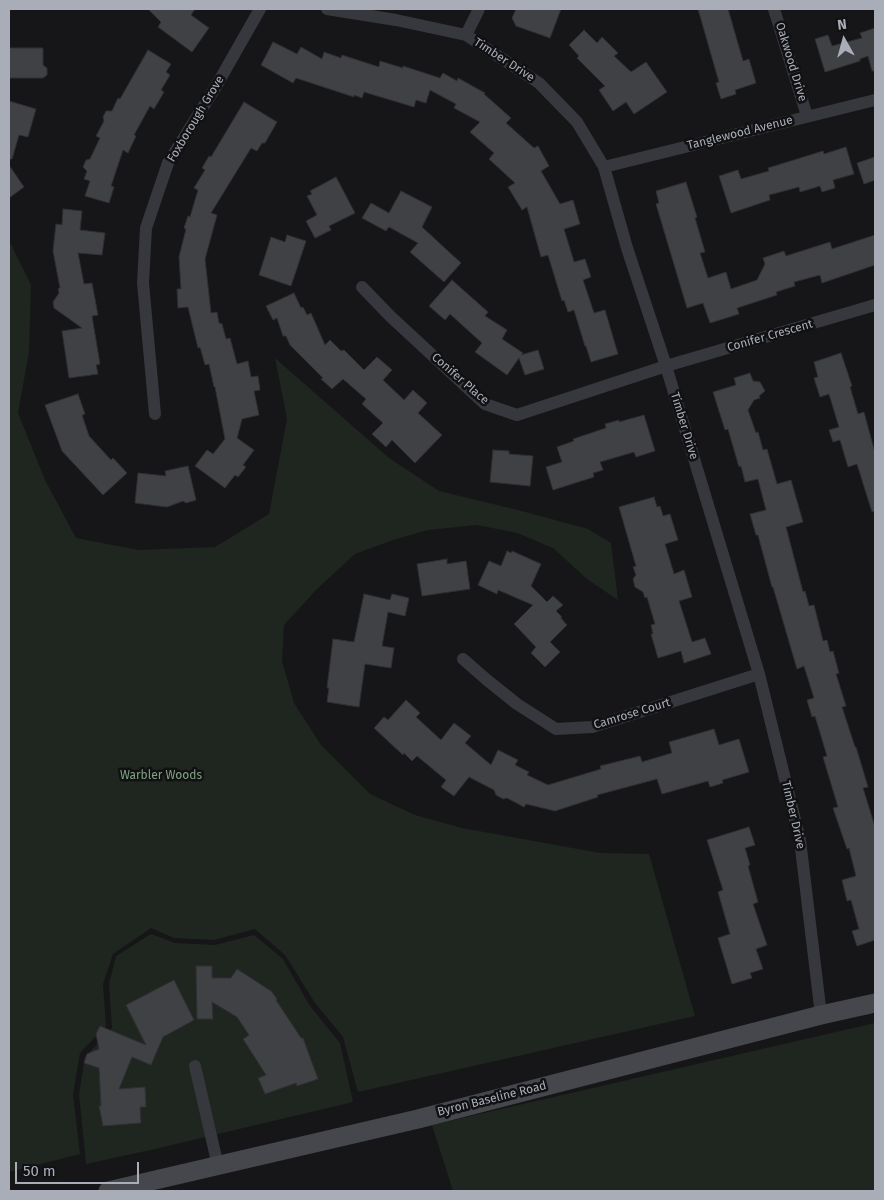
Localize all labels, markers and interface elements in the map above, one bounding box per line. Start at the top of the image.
north arrow [819,15,869,65]
text: N [836,16,848,34]
street label: Oakwood Drive [772,21,810,103]
street label: Timber Drive [471,35,537,85]
street label: Foxborough Grove [165,73,227,165]
street label: Tanglewood Avenue [686,113,794,153]
street label: Conifer Crescent [725,317,815,355]
street label: Conifer Place [428,350,492,408]
street label: Timber Drive [667,391,701,461]
street label: Camrose Court [592,695,672,733]
park label: Warbler Woods [120,769,202,783]
street label: Timber Drive [778,780,808,850]
street label: Byron Baseline Road [436,1078,548,1120]
scale bar [18,1152,141,1184]
text: 50 m [23,1162,56,1180]

